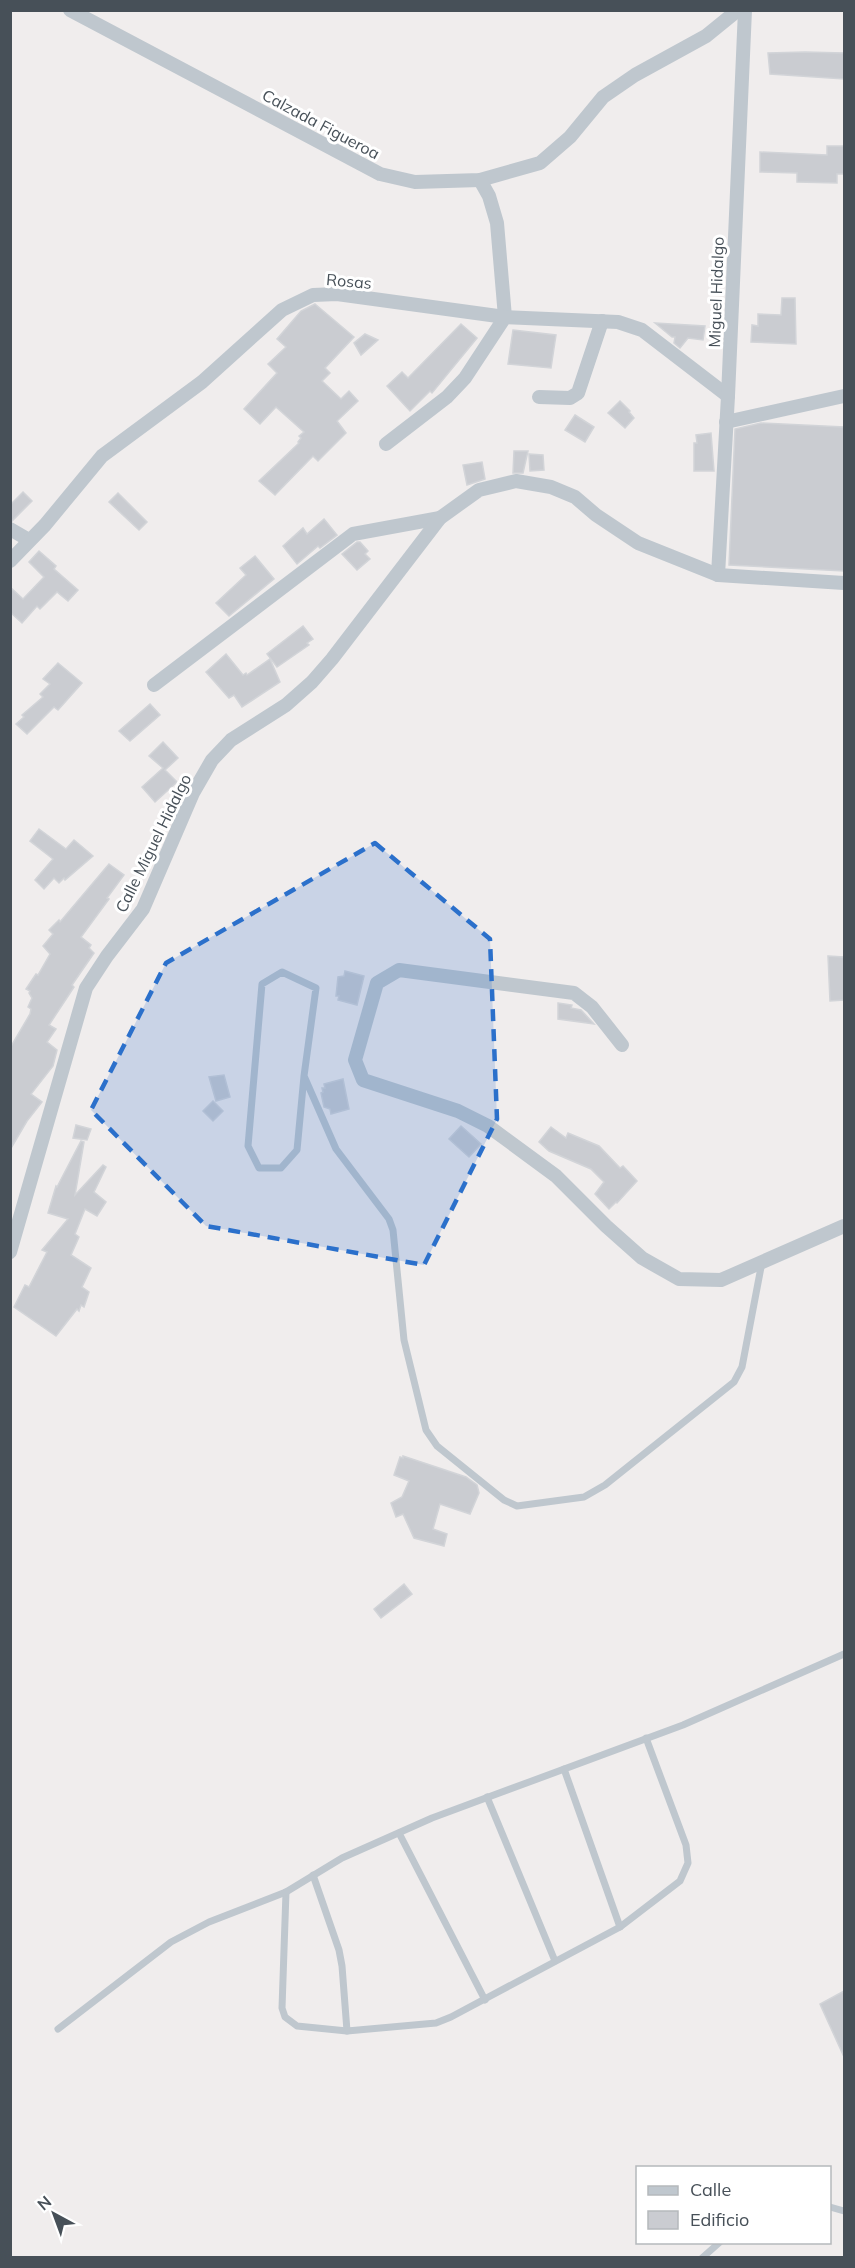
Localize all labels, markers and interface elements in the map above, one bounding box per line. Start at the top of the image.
street label: Calzada Figueroa [259,85,383,163]
street label: Miguel Hidalgo [704,236,728,348]
street label: Rosas [325,269,373,293]
street label: Calle Miguel Hidalgo [111,770,195,916]
legend [636,2166,831,2244]
text: Calle [690,2178,731,2201]
north arrow [24,2184,84,2244]
text: N [33,2191,55,2214]
text: Edificio [690,2208,749,2231]

